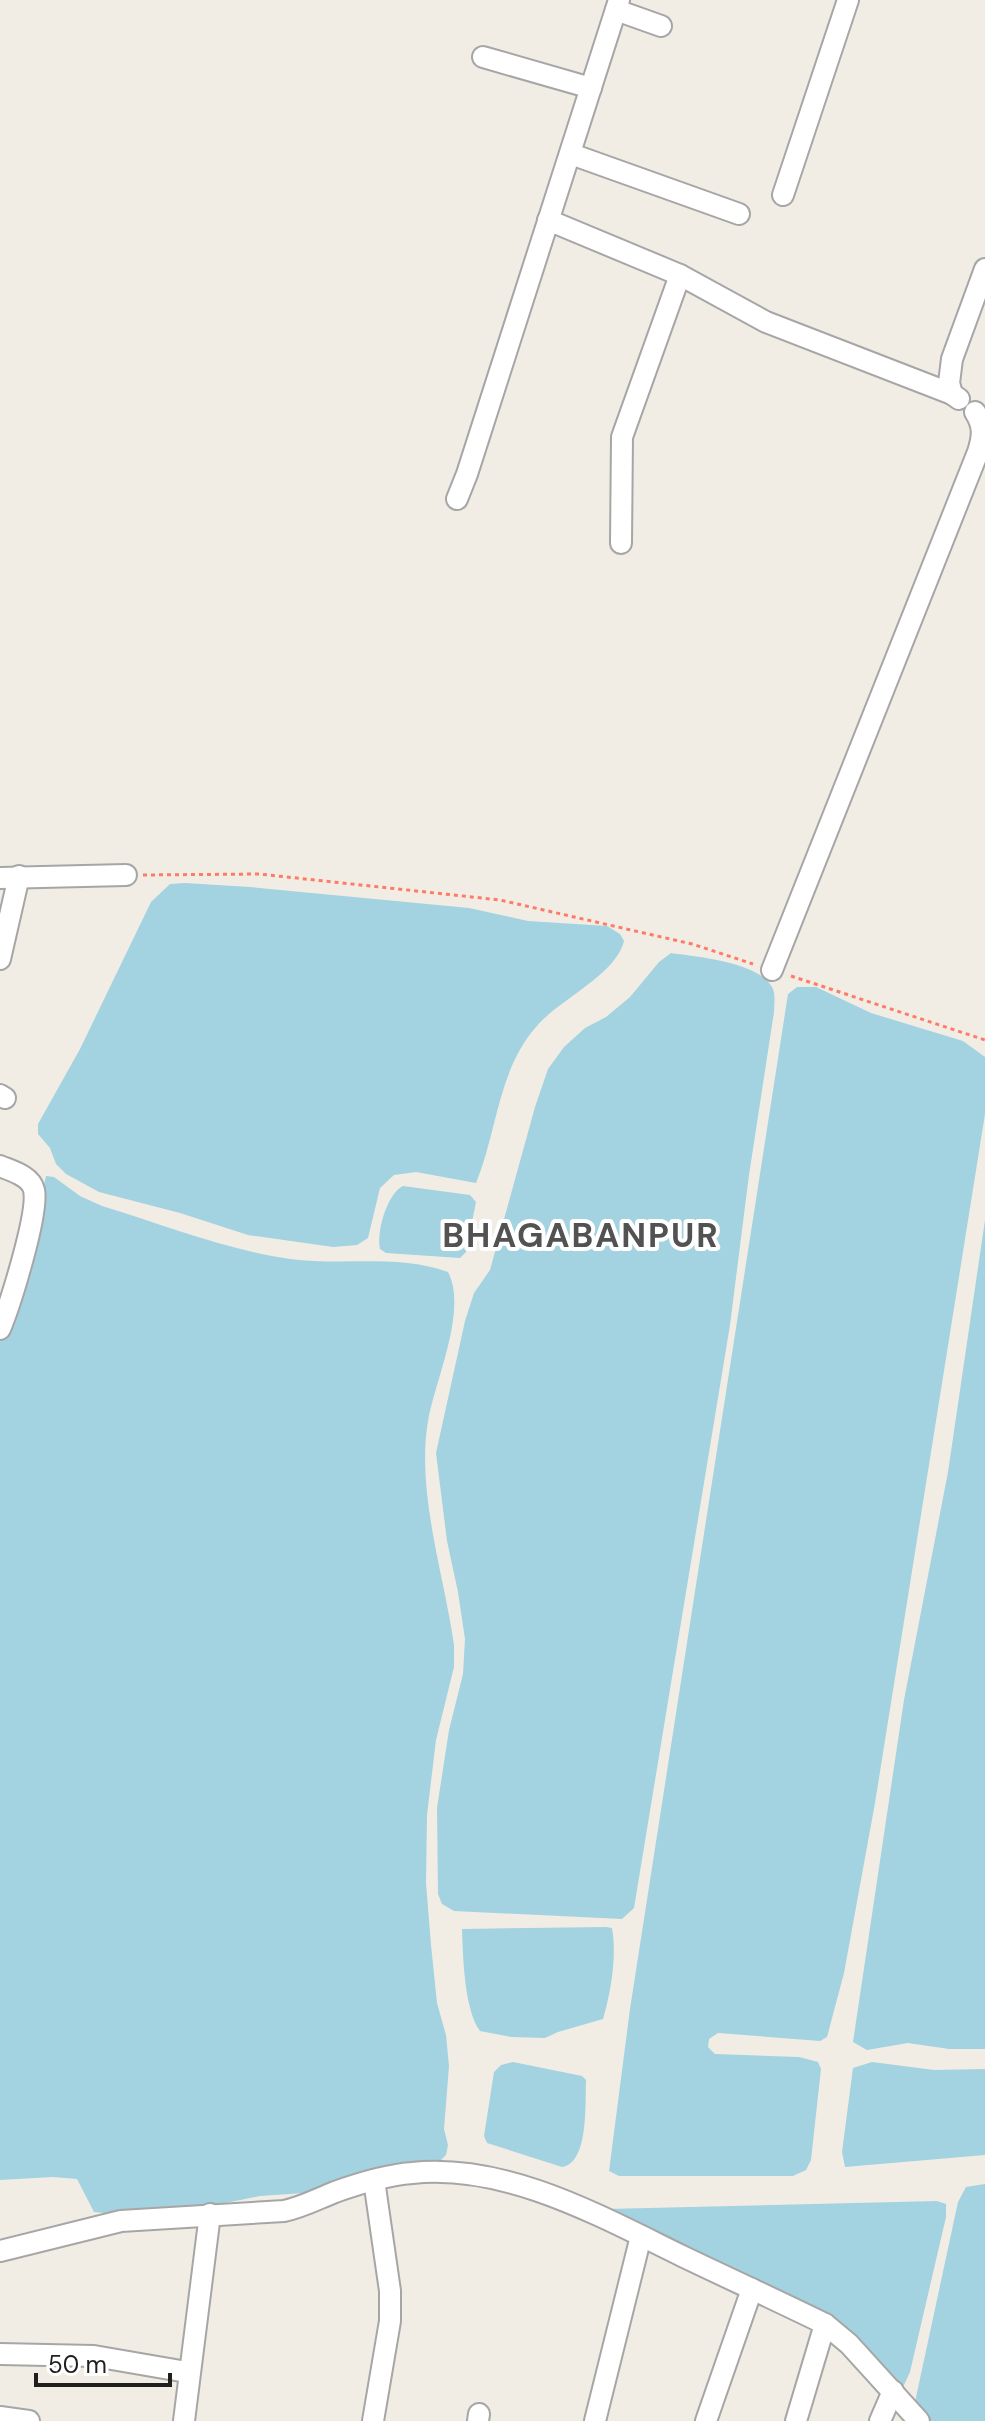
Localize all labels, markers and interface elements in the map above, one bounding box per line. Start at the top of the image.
district label: BHAGABANPUR [442,1213,720,1258]
scale bar [36,2337,170,2387]
text: 50 m [48,2349,107,2380]

